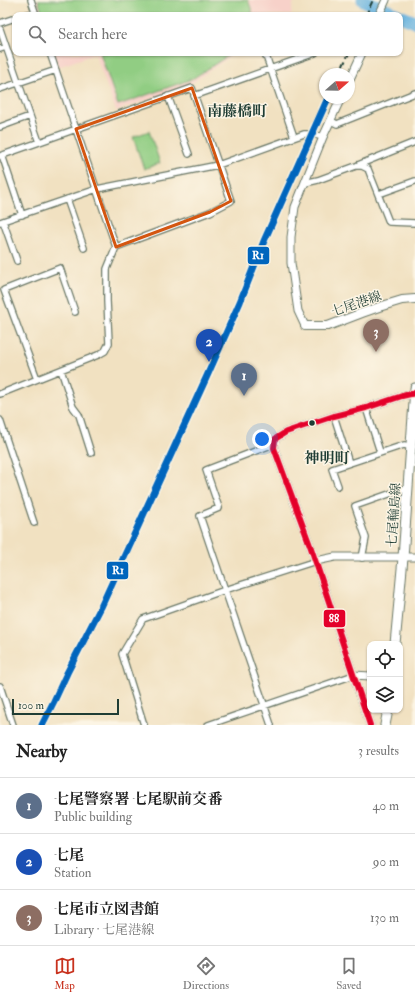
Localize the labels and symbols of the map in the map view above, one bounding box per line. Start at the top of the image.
north arrow [319,68,355,104]
district label: 南藤橋町 [207,102,267,121]
line badge: R1 [247,246,270,265]
text: R1 [252,249,264,262]
street label: 七尾港線 [329,288,384,320]
pin: 3 [363,319,389,352]
pin: 2 [196,329,222,362]
pin: 1 [231,363,257,396]
unlabelled marker [307,418,317,428]
your location [252,429,272,449]
district label: 神明町 [304,449,350,468]
street label: 七尾輪島線 [384,482,404,548]
line badge: R1 [106,561,129,580]
text: R1 [112,564,124,577]
line badge: 88 [323,609,346,628]
text: 88 [329,612,340,625]
scale bar [12,697,119,716]

